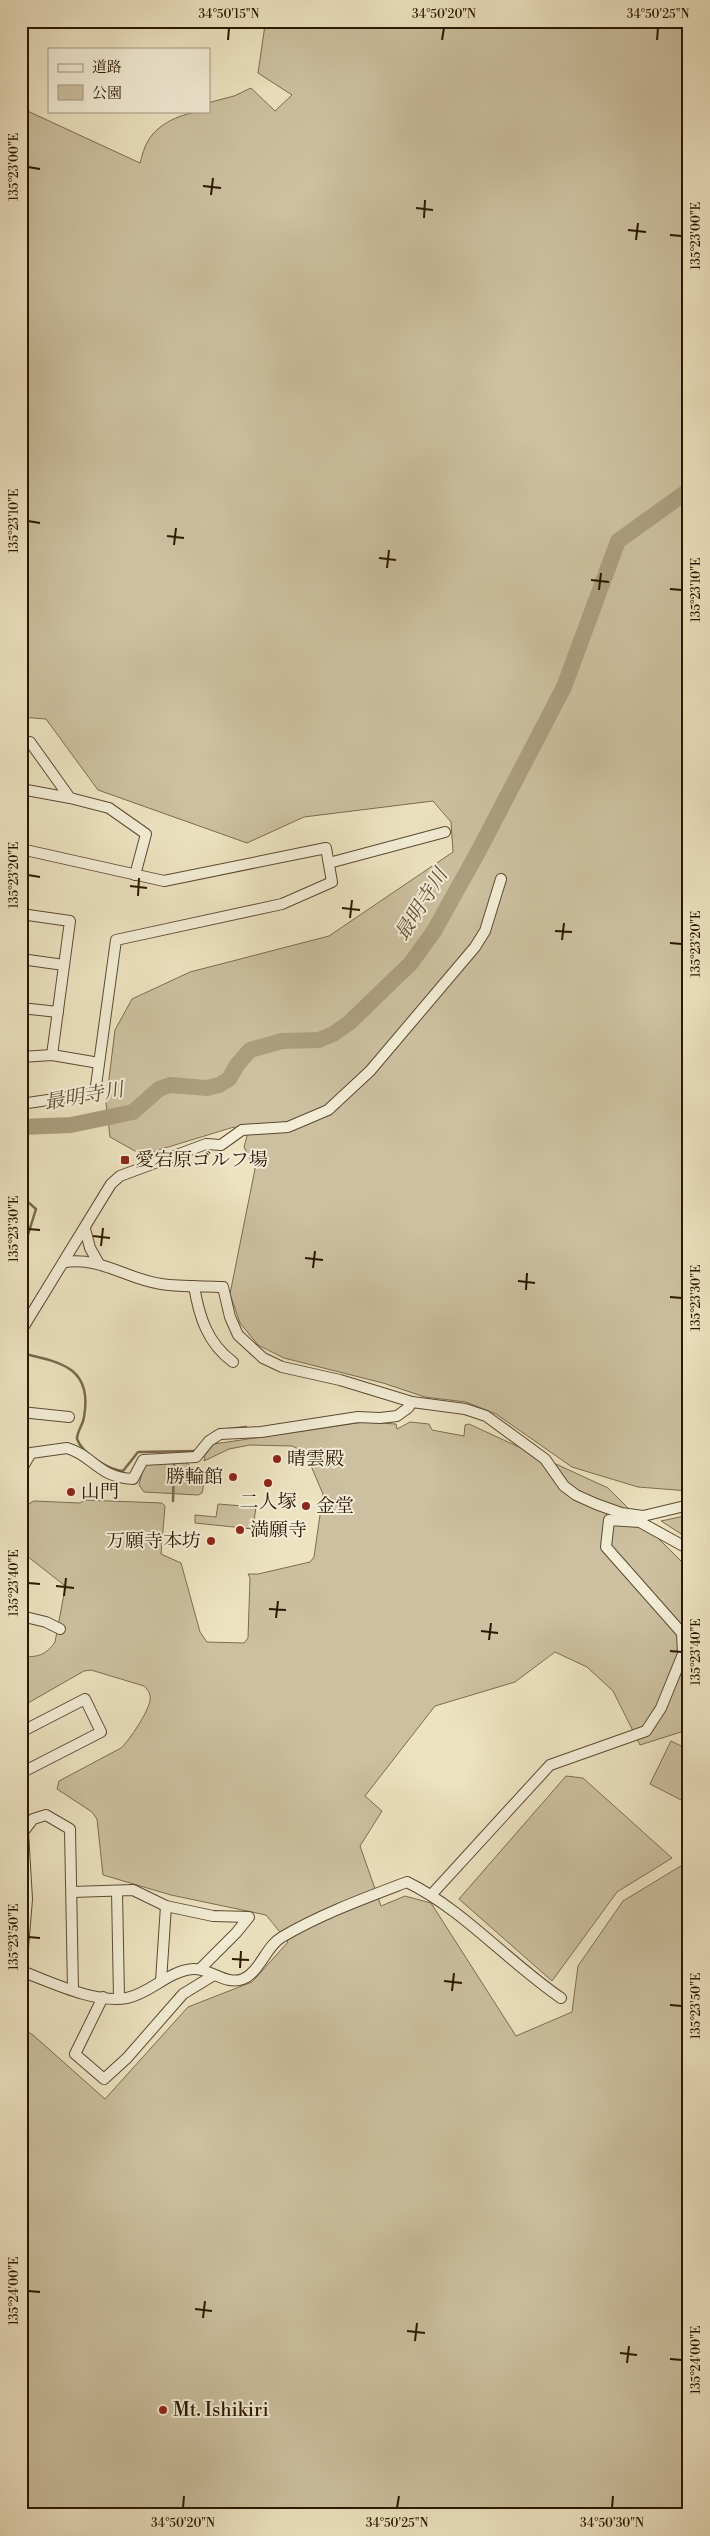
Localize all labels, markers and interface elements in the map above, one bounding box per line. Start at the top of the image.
text: 34°50'15"N [198,7,260,22]
text: 34°50'20"N [412,7,476,22]
text: 34°50'25"N [627,7,689,22]
legend [48,48,210,112]
text: 道路 [92,58,122,77]
text: 公園 [92,84,122,103]
text: 135°23'00"E [7,133,22,201]
text: 135°23'00"E [689,202,704,270]
text: 135°23'10"E [7,489,22,553]
text: 135°23'10"E [689,558,704,622]
text: 135°23'20"E [7,842,22,908]
water label: 最明寺川 [390,863,455,946]
text: 135°23'20"E [689,911,704,977]
water label: 最明寺川 [42,1077,128,1116]
place label: 愛宕原ゴルフ場 [135,1148,268,1172]
marker: 愛宕原ゴルフ場 [119,1154,131,1166]
text: 135°23'30"E [7,1196,22,1262]
text: 135°23'30"E [689,1265,704,1331]
place label: 晴雲殿 [287,1447,344,1471]
marker: 晴雲殿 [271,1453,283,1465]
place label: 勝輪館 [166,1465,223,1489]
marker: 勝輪館 [227,1471,239,1483]
marker: 二人塚 [262,1477,274,1489]
place label: 山門 [81,1480,119,1504]
marker: 山門 [65,1486,77,1498]
place label: 二人塚 [239,1490,297,1514]
place label: 金堂 [316,1494,354,1518]
marker: 金堂 [300,1500,312,1512]
place label: 満願寺 [250,1518,307,1542]
marker: 満願寺 [234,1524,246,1536]
place label: 万願寺本坊 [106,1529,201,1553]
marker: 万願寺本坊 [205,1535,217,1547]
text: 135°23'40"E [7,1549,22,1617]
text: 135°23'40"E [689,1618,704,1686]
text: 135°23'50"E [7,1904,22,1970]
text: 135°23'50"E [689,1973,704,2039]
text: 135°24'00"E [7,2257,22,2325]
text: 135°24'00"E [689,2326,704,2394]
place label: Mt. Ishikiri [173,2398,269,2422]
marker: Mt. Ishikiri [157,2404,169,2416]
text: 34°50'20"N [151,2516,215,2531]
text: 34°50'25"N [366,2516,428,2531]
text: 34°50'30"N [580,2516,644,2531]

